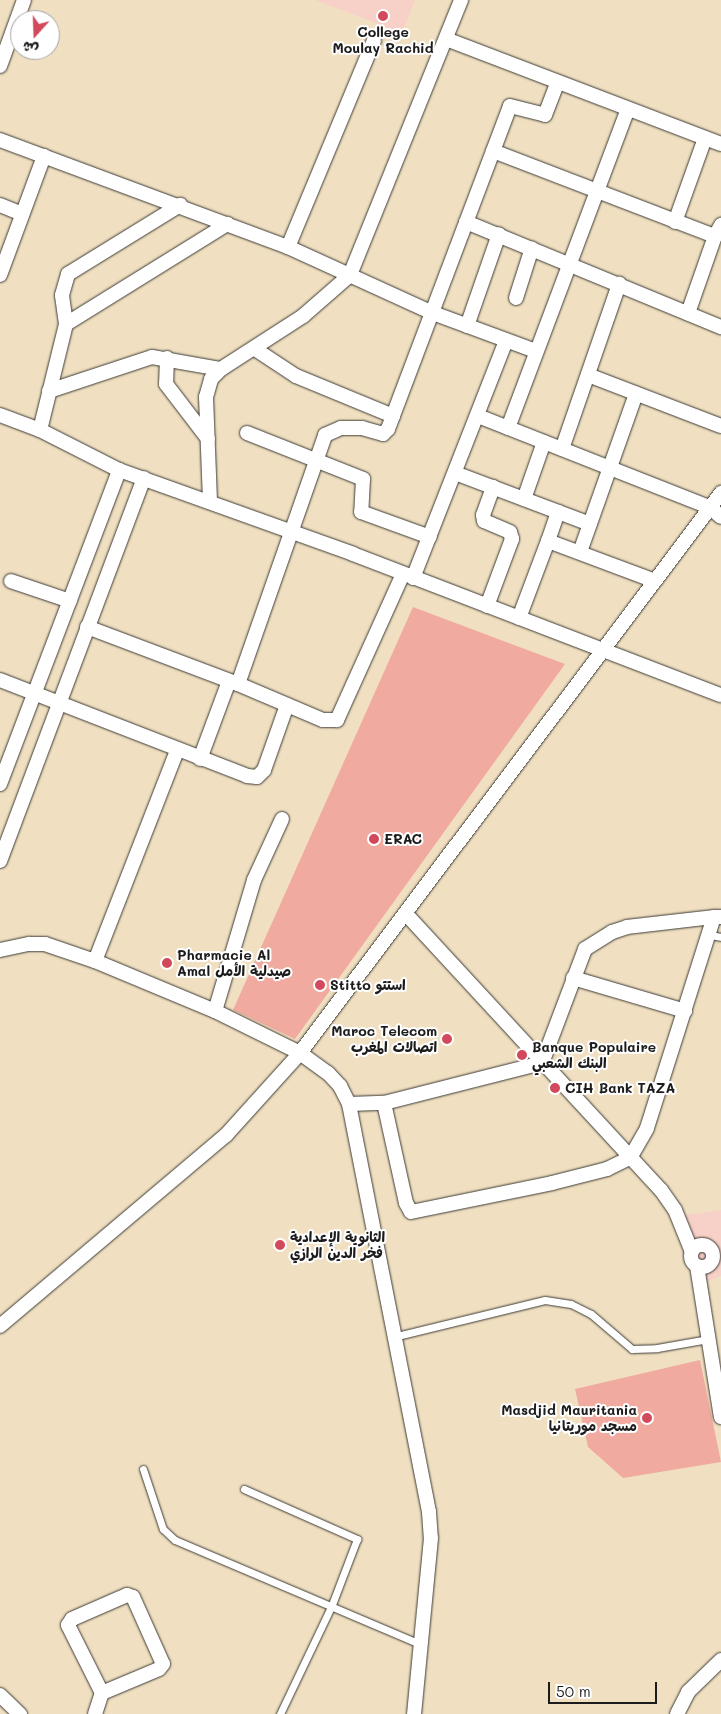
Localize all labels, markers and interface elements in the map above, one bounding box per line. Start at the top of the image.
north arrow [10,10,60,60]
marker: College Moulay Rachid [377,10,389,22]
place label: College Moulay Rachid [332,24,434,56]
text: ش [20,37,41,60]
place label: ERAC [384,831,422,847]
marker: ERAC [368,833,380,845]
place label: Pharmacie Al Amal صيدلية الأمل [177,947,291,980]
marker: Pharmacie Al Amal صيدلية الأمل [161,957,173,969]
place label: Stitto استتو [330,977,406,993]
marker: Stitto استتو [314,979,326,991]
place label: Maroc Telecom اتصالات المغرب [331,1023,437,1056]
marker: Maroc Telecom اتصالات المغرب [441,1033,453,1045]
place label: Banque Populaire البنك الشعبي [532,1039,656,1072]
marker: Banque Populaire البنك الشعبي [516,1049,528,1061]
place label: CIH Bank TAZA [565,1080,675,1096]
marker: CIH Bank TAZA [549,1082,561,1094]
place label: الثانوية الإعدادية فخر الدين الرازي [290,1229,385,1262]
marker: الثانوية الإعدادية فخر الدين الرازي [274,1239,286,1251]
place label: Masdjid Mauritania مسجد موريتانيا [501,1402,637,1434]
marker: Masdjid Mauritania مسجد موريتانيا [641,1412,653,1424]
scale bar [551,1672,660,1704]
text: 50 m [556,1681,591,1701]

